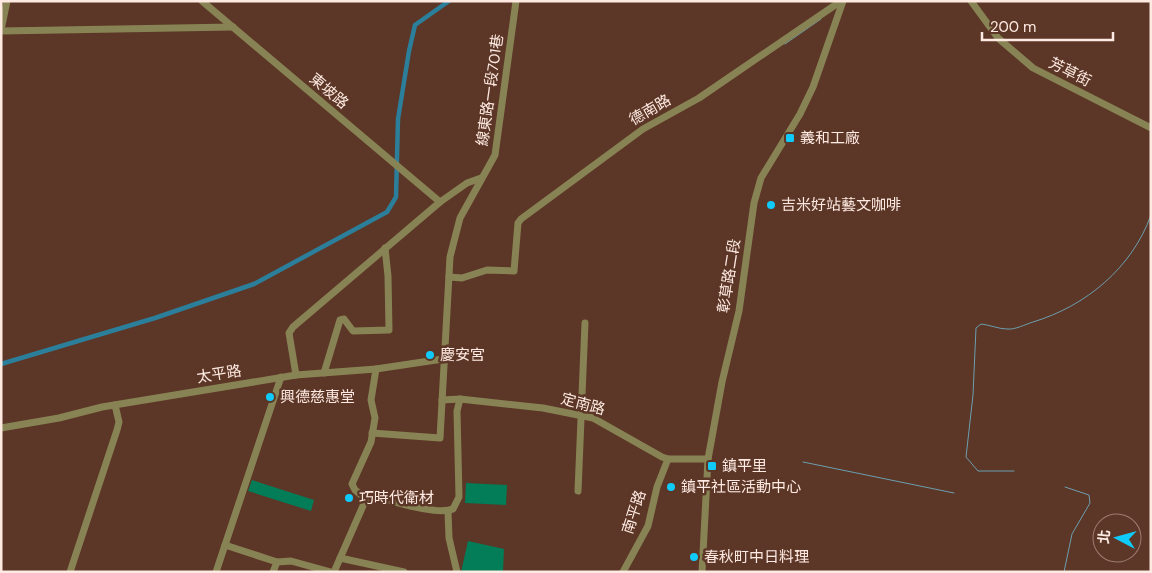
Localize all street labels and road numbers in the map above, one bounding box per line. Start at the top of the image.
street label: 線東路一段701巷 [472,33,508,147]
street label: 芳草街 [1045,53,1095,91]
street label: 東坡路 [305,69,353,113]
street label: 德南路 [626,90,674,130]
street label: 彰草路二段 [713,237,745,315]
street label: 太平路 [195,361,243,387]
street label: 定南路 [559,389,607,419]
street label: 南平路 [618,488,650,536]

